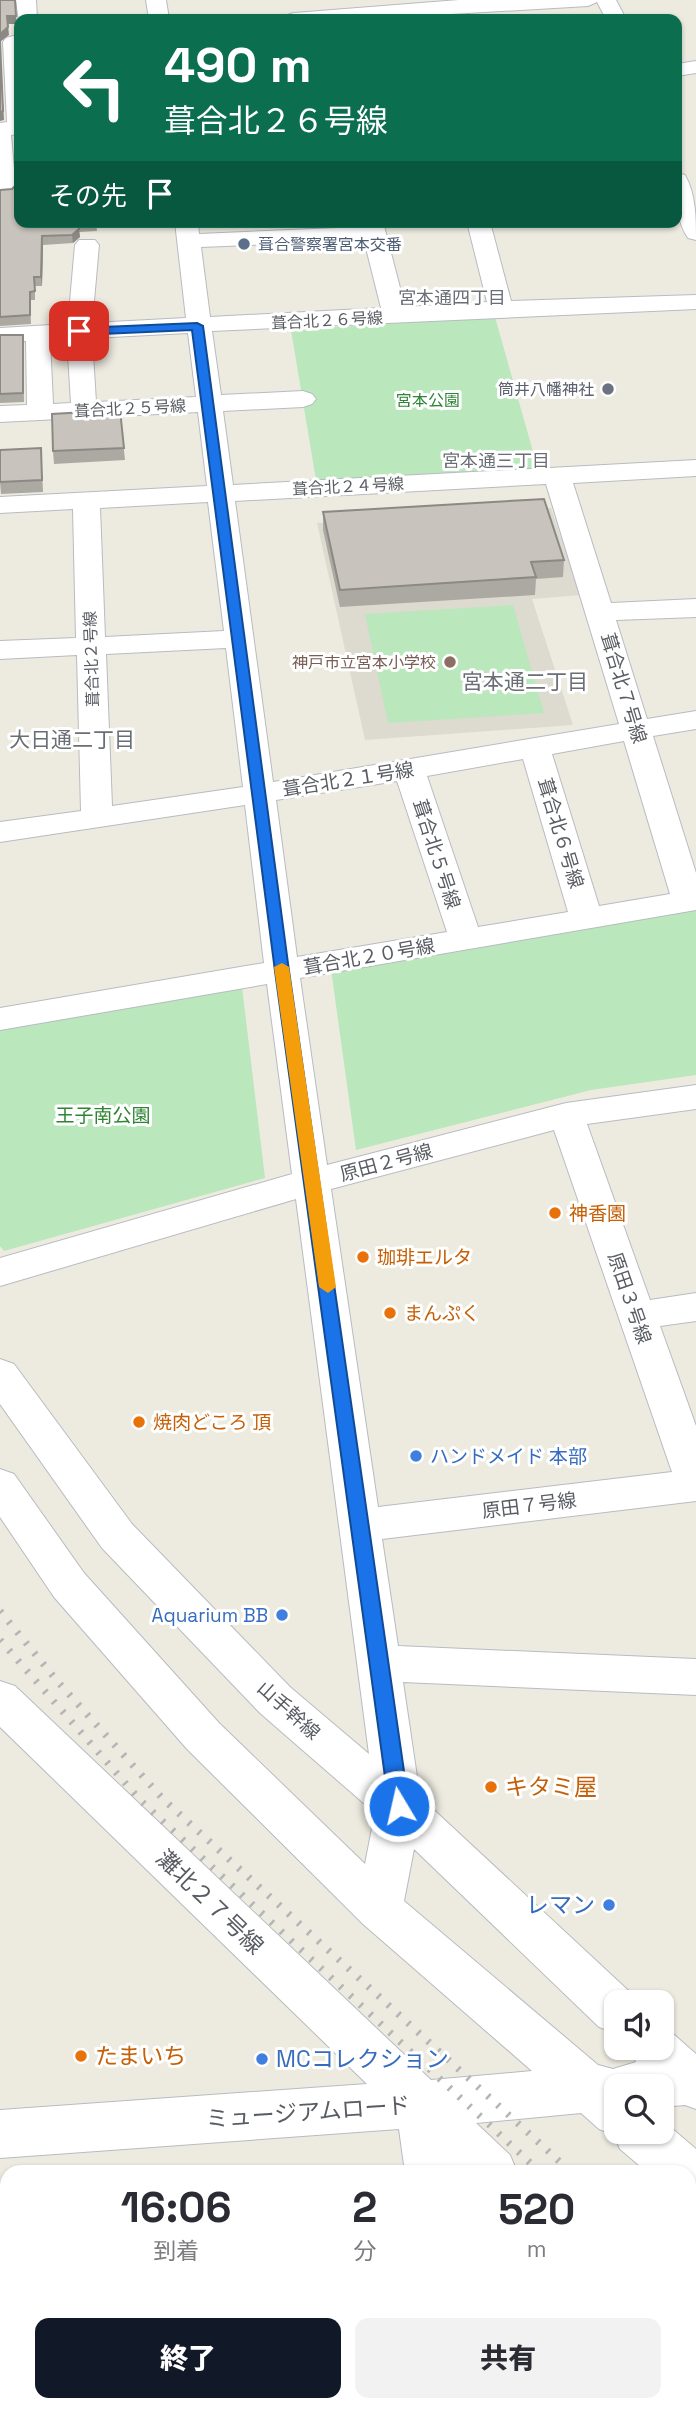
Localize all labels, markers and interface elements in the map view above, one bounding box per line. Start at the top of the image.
text: 490 m [164,34,312,96]
icon: left [49,42,140,133]
text: 葺合北２６号線 [164,101,388,141]
icon: arrive [141,175,179,213]
text: その先 [49,179,127,213]
place label: 葺合警察署宮本交番 [258,234,402,255]
marker: 葺合警察署宮本交番 [236,236,252,252]
district label: 宮本通四丁目 [398,286,506,309]
pin [49,301,109,361]
street label: 葺合北２６号線 [271,307,384,334]
icon: arrive [60,312,98,350]
place label: 筒井八幡神社 [498,379,594,400]
marker: 筒井八幡神社 [600,381,616,397]
park label: 宮本公園 [396,390,460,411]
street label: 葺合北２５号線 [74,395,187,422]
district label: 宮本通三丁目 [442,449,550,472]
street label: 葺合北２４号線 [292,473,405,500]
street label: 葺合北２号線 [79,611,104,707]
street label: 葺合北７号線 [595,630,652,746]
place label: 神戸市立宮本小学校 [292,652,436,673]
marker: 神戸市立宮本小学校 [442,654,458,670]
district label: 宮本通二丁目 [462,668,588,695]
district label: 大日通二丁目 [9,726,135,753]
street label: 葺合北２１号線 [280,757,416,802]
street label: 葺合北６号線 [532,775,589,891]
street label: 葺合北５号線 [407,796,466,912]
street label: 葺合北２０号線 [301,933,437,980]
park label: 王子南公園 [55,1103,151,1128]
street label: 原田２号線 [337,1138,435,1187]
place label: 神香園 [569,1201,626,1226]
marker: 神香園 [547,1205,563,1221]
place label: 珈琲エルタ [377,1245,472,1270]
marker: 珈琲エルタ [355,1249,371,1265]
street label: 原田３号線 [602,1249,657,1347]
place label: まんぷく [404,1301,480,1326]
marker: まんぷく [382,1305,398,1321]
place label: 焼肉どころ 頂 [153,1410,271,1435]
marker: 焼肉どころ 頂 [131,1414,147,1430]
place label: ハンドメイド 本部 [430,1444,587,1469]
marker: ハンドメイド 本部 [408,1448,424,1464]
street label: 原田７号線 [480,1487,578,1524]
place label: Aquarium BB [151,1603,268,1628]
marker: Aquarium BB [274,1607,290,1623]
street label: 山手幹線 [252,1676,325,1745]
position arrow [362,1769,436,1843]
place label: キタミ屋 [505,1772,597,1802]
marker: キタミ屋 [483,1779,499,1795]
street label: 灘北２７号線 [150,1843,270,1961]
place label: レマン [526,1890,595,1920]
marker: レマン [601,1897,617,1913]
map controls [604,1990,674,2144]
button: sound [604,1990,674,2060]
place label: たまいち [95,2041,186,2071]
place label: MCコレクション [276,2044,449,2074]
marker: たまいち [73,2048,89,2064]
marker: MCコレクション [254,2051,270,2067]
button: search [604,2074,674,2144]
street label: ミュージアムロード [205,2090,411,2134]
text: 16:06 [121,2181,231,2234]
text: 2 [352,2181,377,2234]
text: 520 [498,2183,575,2236]
text: m [527,2234,547,2264]
text: 到着 [153,2236,199,2266]
text: 分 [353,2236,376,2266]
button: 終了 [35,2318,341,2398]
button: 共有 [355,2318,661,2398]

